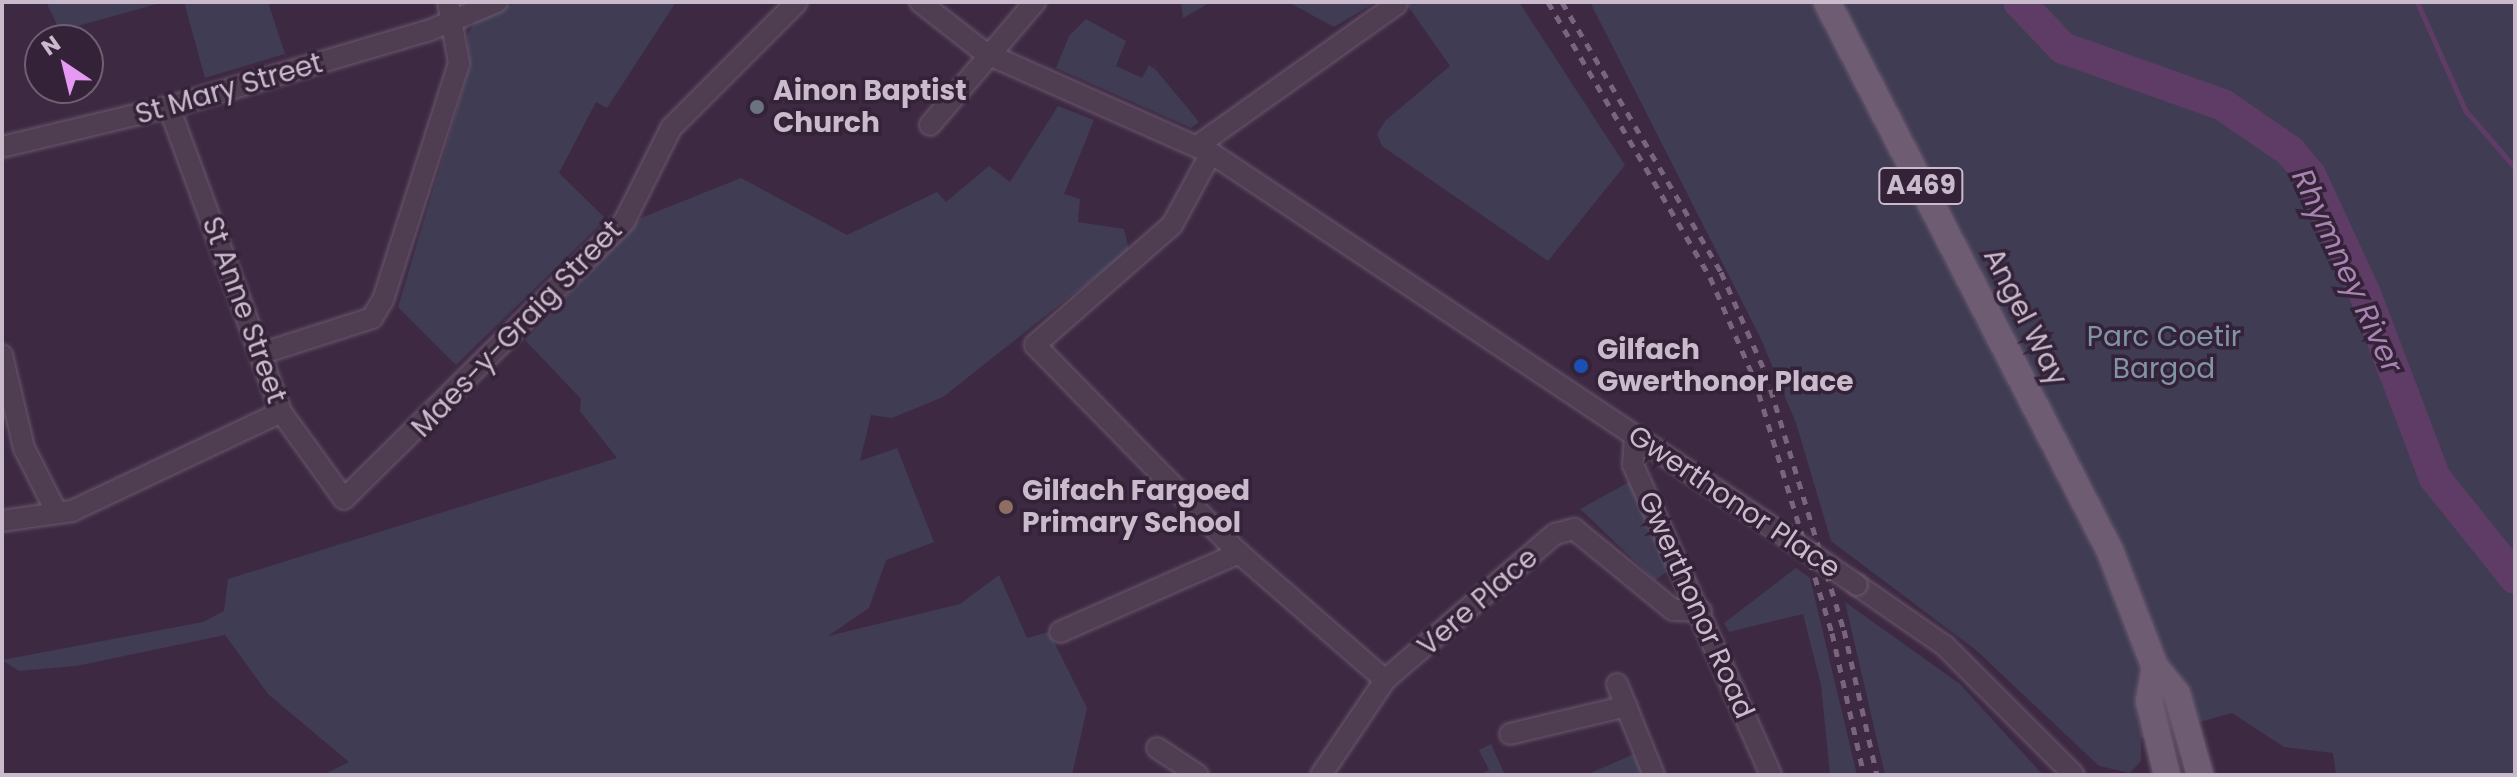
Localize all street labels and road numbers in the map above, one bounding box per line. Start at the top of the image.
street label: St Mary Street [132,46,326,132]
road number: A469 [1877,164,1965,208]
street label: St Anne Street [195,212,293,408]
street label: Maes-y-Graig Street [405,214,629,444]
street label: Angel Way [1976,243,2074,391]
street label: Gwerthonor Place [1622,419,1846,585]
street label: Gwerthonor Road [1631,486,1761,724]
street label: Vere Place [1411,541,1545,663]

